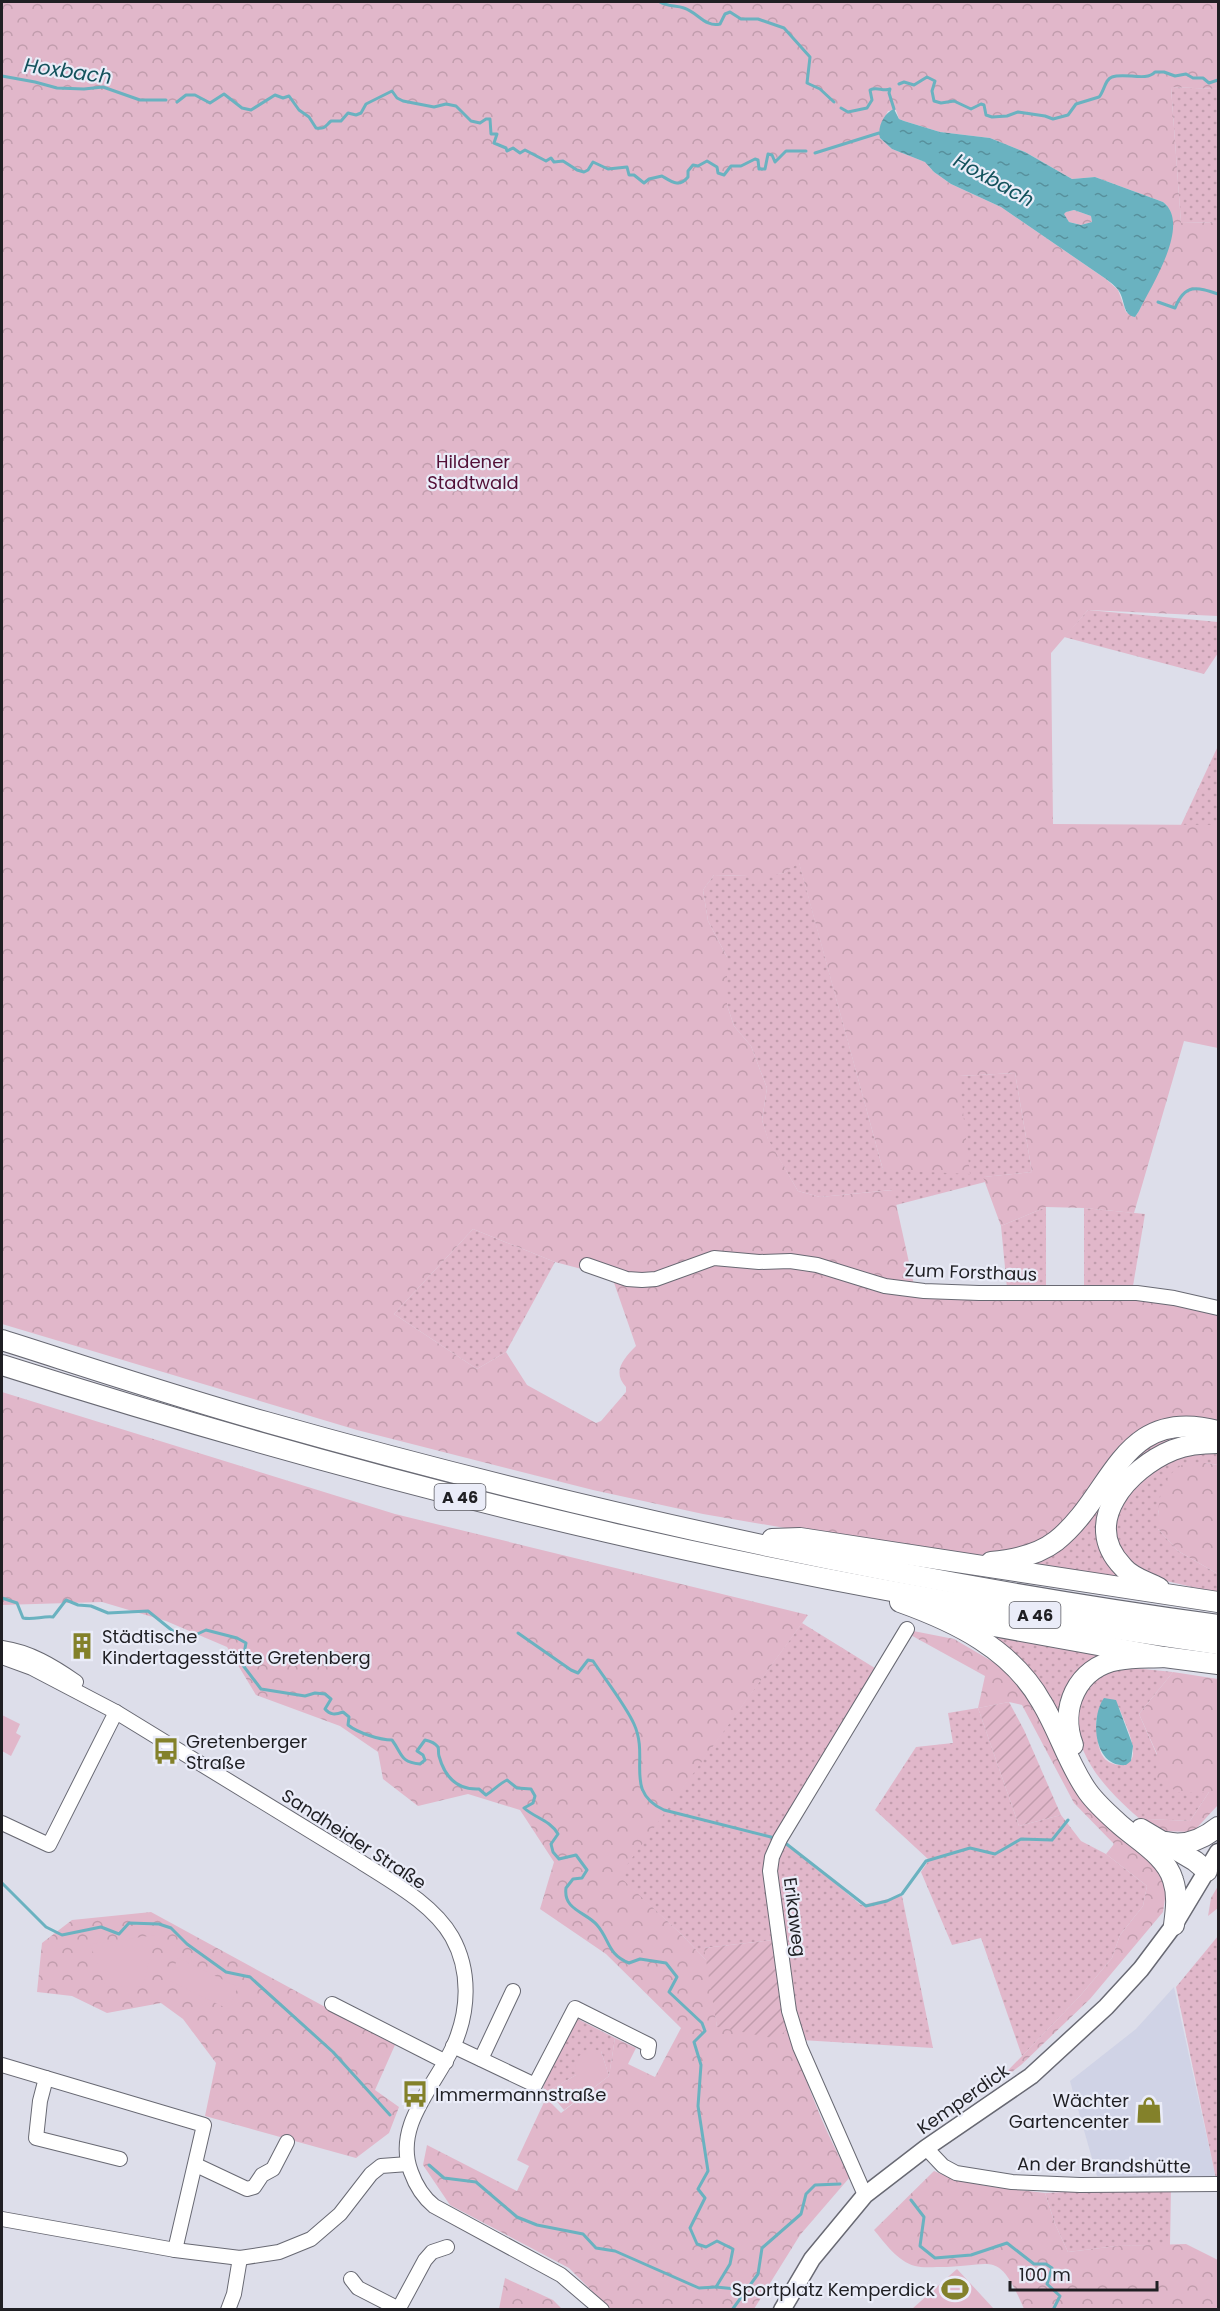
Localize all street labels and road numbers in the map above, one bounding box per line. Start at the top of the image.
street label: Zum Forsthaus [904,1257,1038,1287]
road number: A 46 [434,1484,486,1510]
road number: A 46 [1010,1602,1060,1628]
street label: Sandheider Straße [277,1783,431,1895]
street label: Erikaweg [778,1876,812,1958]
street label: Kemperdick [912,2058,1015,2140]
street label: An der Brandshütte [1017,2151,1191,2179]

